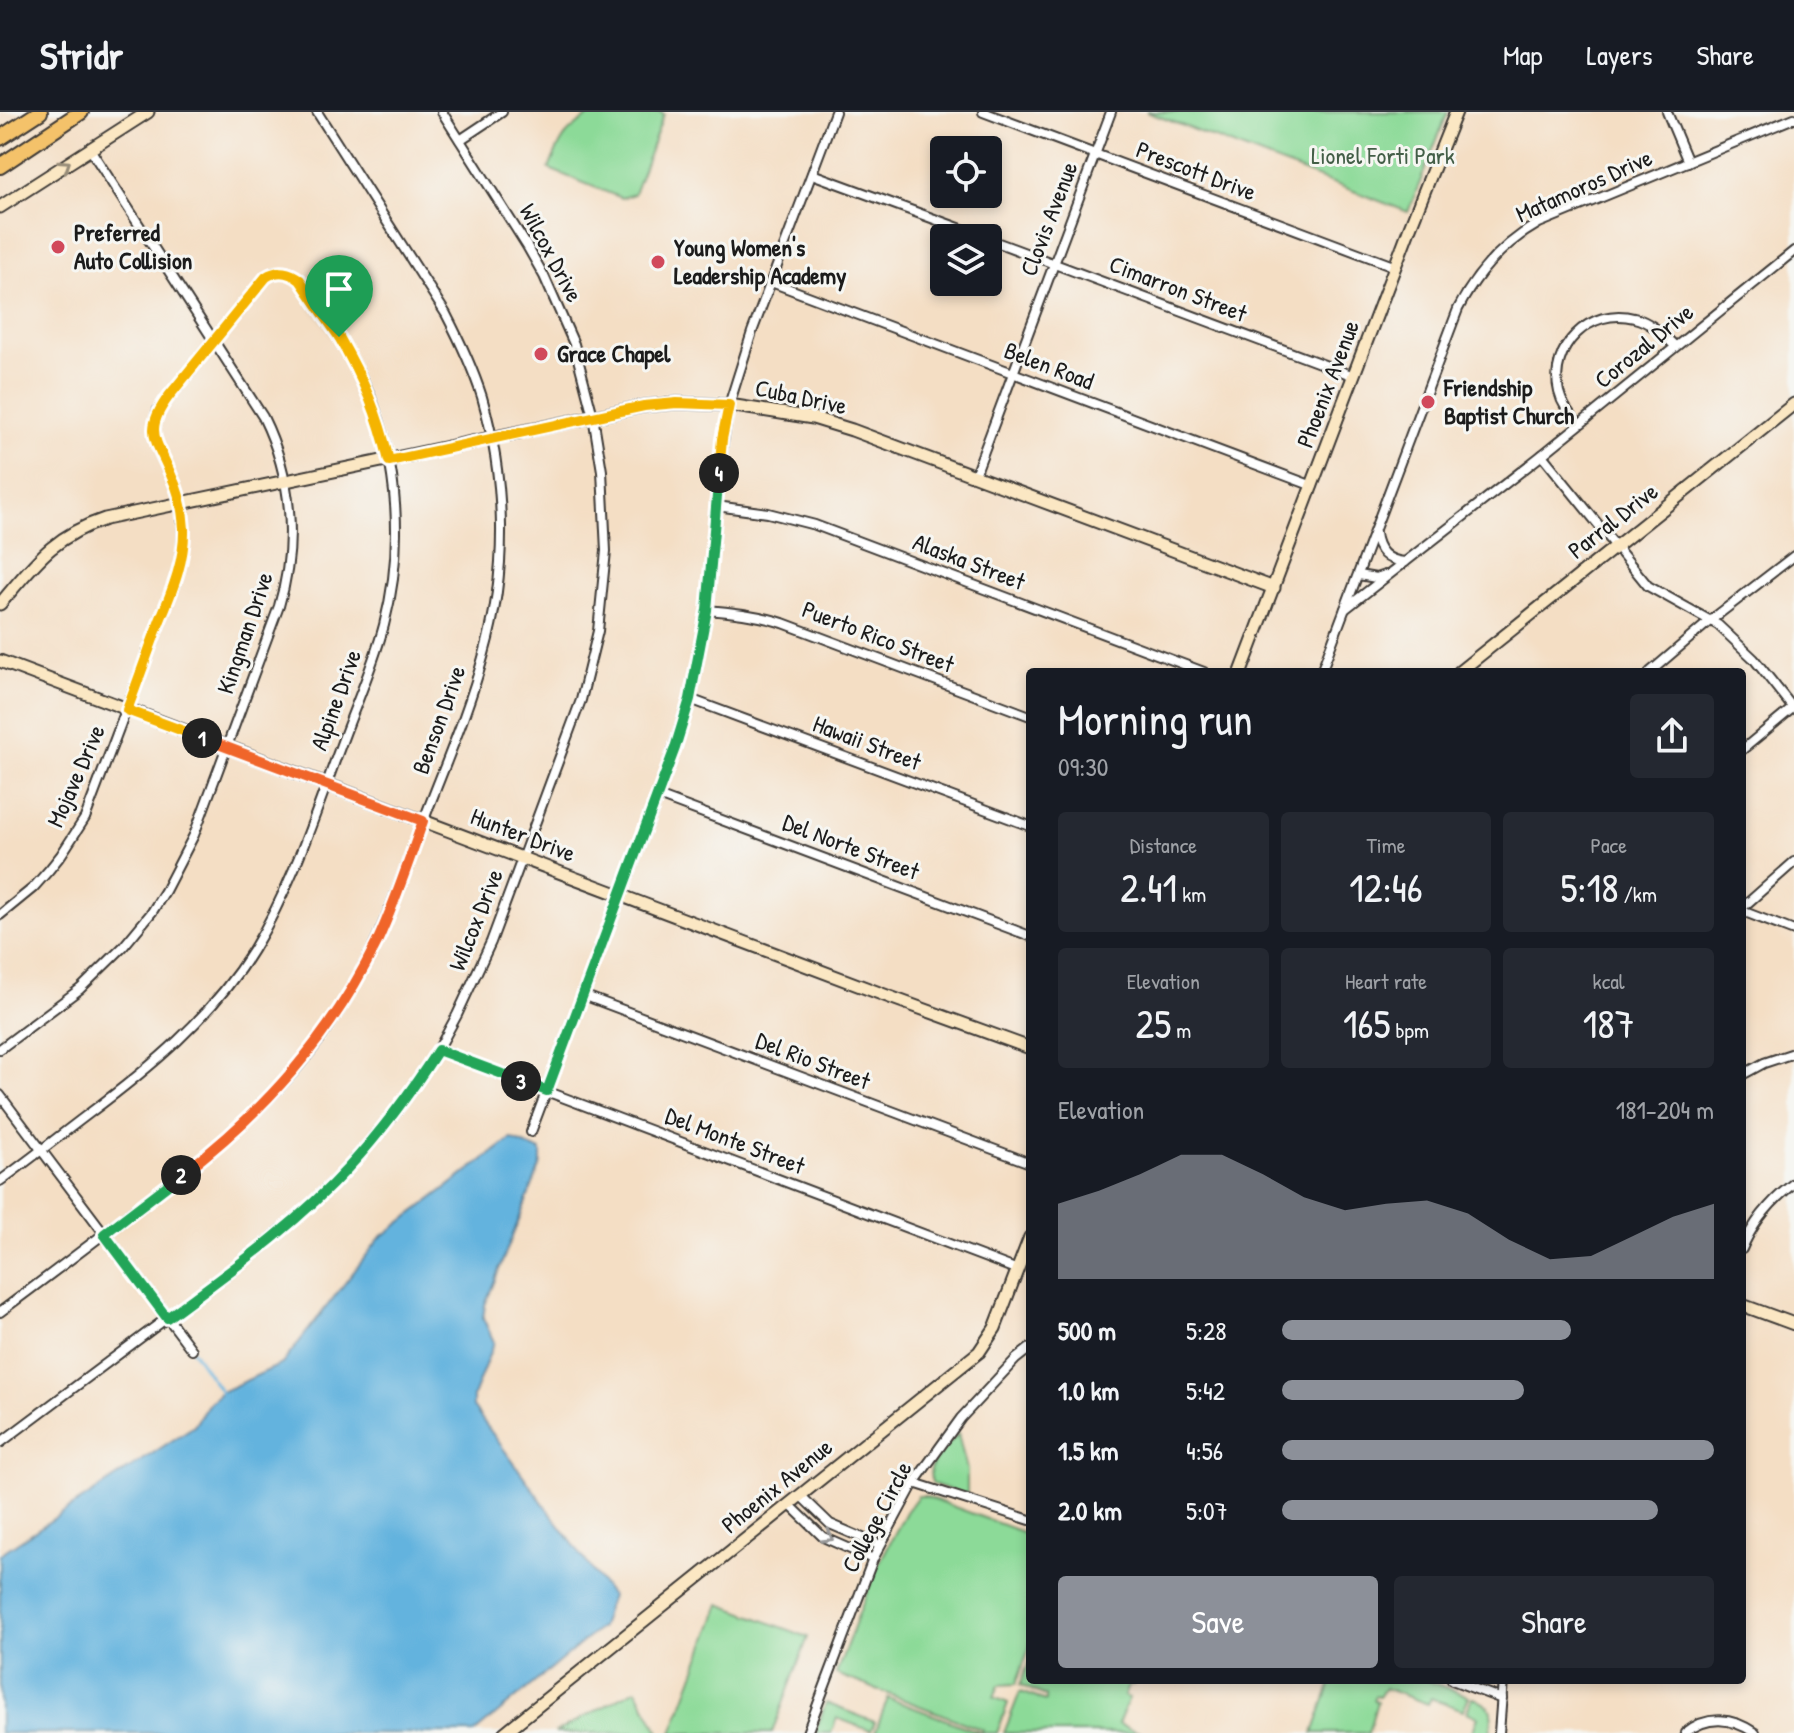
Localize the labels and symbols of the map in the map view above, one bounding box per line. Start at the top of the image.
street label: Prescott Drive [1132,133,1261,208]
park label: Lionel Forti Park [1311,139,1455,171]
street label: Matamoros Drive [1510,141,1657,229]
street label: Clovis Avenue [1012,157,1085,280]
one-way arrow [57,159,71,174]
street label: Wilcox Drive [513,198,591,308]
place label: Preferred Auto Collision [74,216,193,276]
place label: Young Women's Leadership Academy [674,231,846,292]
marker: Preferred Auto Collision [49,238,67,256]
street label: Cimarron Street [1105,247,1252,329]
marker: Young Women's Leadership Academy [649,253,667,271]
pin [305,255,373,337]
street label: Corozal Drive [1587,295,1700,395]
street label: Phoenix Avenue [1288,315,1366,452]
street label: Belen Road [1000,333,1099,397]
place label: Grace Chapel [557,337,671,370]
marker: Grace Chapel [532,345,550,363]
street label: Cuba Drive [753,371,850,421]
place label: Friendship Baptist Church [1443,371,1574,432]
marker: Friendship Baptist Church [1419,393,1437,411]
pin: 4 [699,453,739,493]
street label: Parral Drive [1561,475,1664,565]
street label: Alaska Street [909,525,1031,597]
street label: Kingman Drive [208,567,280,698]
street label: Puerto Rico Street [798,592,959,680]
street label: Alpine Drive [302,645,368,754]
street label: Benson Drive [404,661,473,778]
street label: Hawaii Street [809,707,927,778]
pin: 1 [182,718,222,758]
street label: Mojave Drive [38,719,112,832]
street label: Hunter Drive [467,800,581,869]
street label: Del Norte Street [779,805,925,887]
street label: Wilcox Drive [440,864,510,975]
street label: Del Rio Street [752,1024,876,1097]
pin: 3 [501,1061,541,1101]
street label: Del Monte Street [661,1099,810,1182]
pin: 2 [161,1155,201,1195]
street label: Phoenix Avenue [714,1430,839,1540]
street label: College Circle [833,1455,919,1578]
one-way arrow [819,1527,834,1543]

